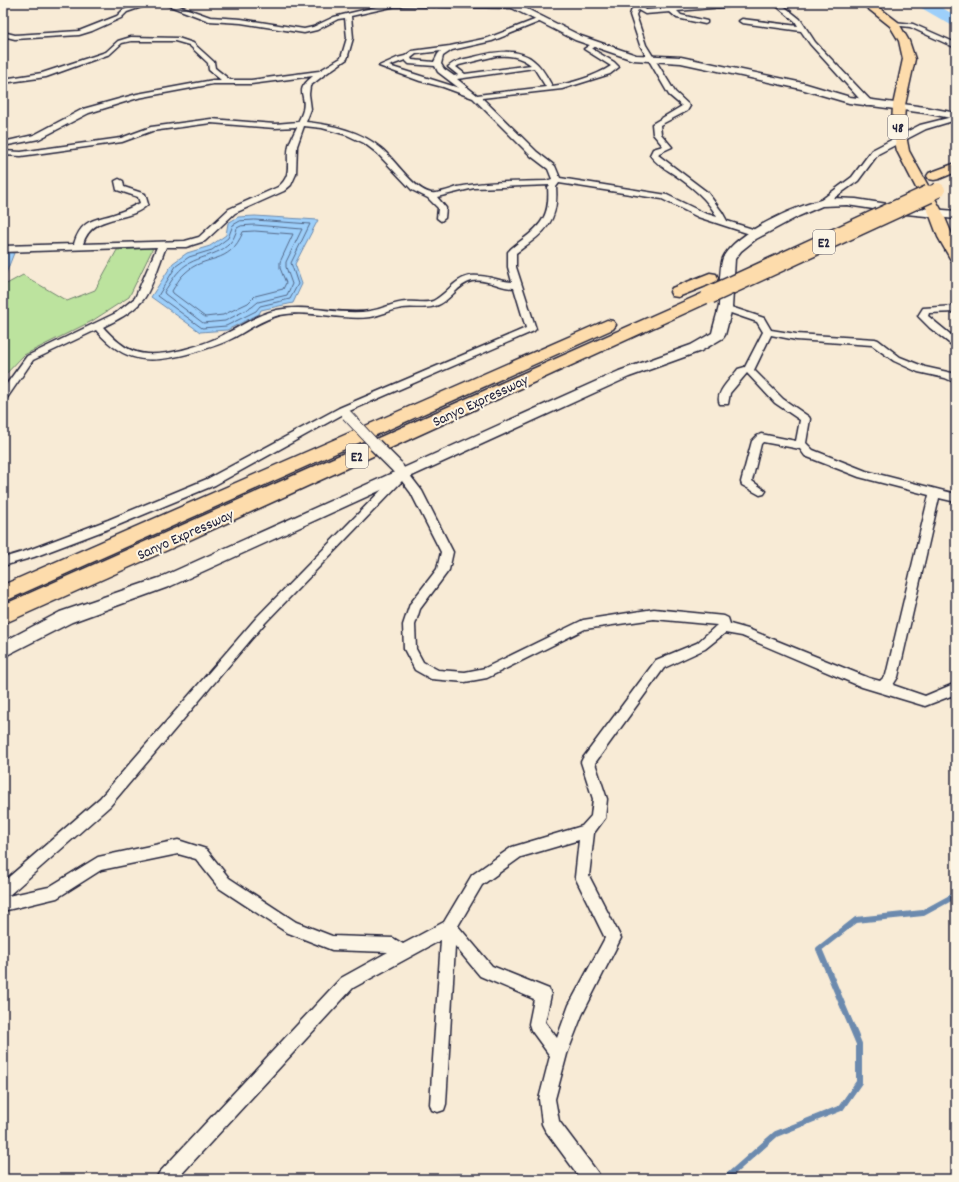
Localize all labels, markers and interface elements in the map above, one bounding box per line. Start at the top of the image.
road number: 48 [888,115,908,139]
road number: E2 [813,230,835,254]
street label: Sanyo Expressway [429,370,533,434]
road number: E2 [346,444,368,468]
street label: Sanyo Expressway [134,504,238,567]

